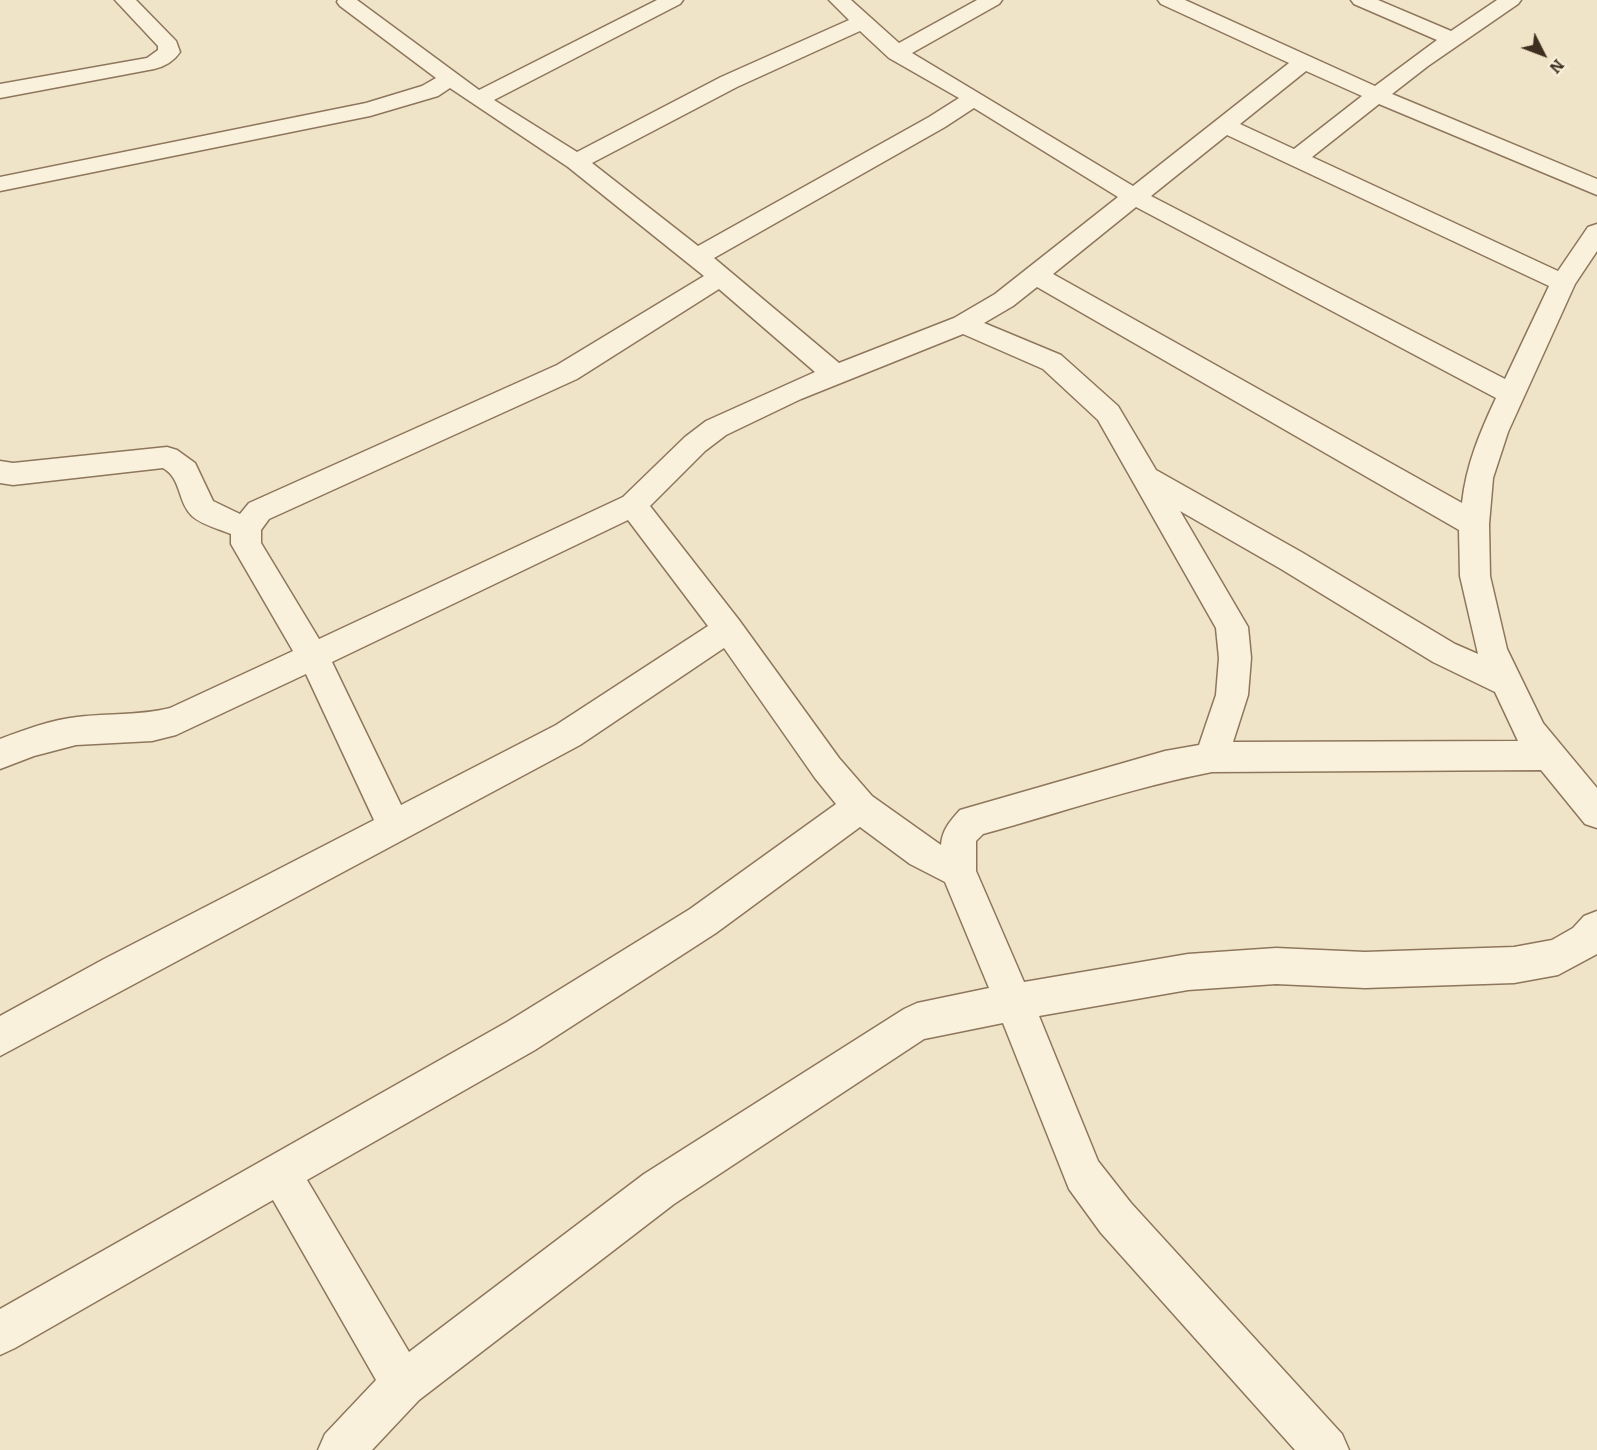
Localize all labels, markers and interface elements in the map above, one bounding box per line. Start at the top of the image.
north arrow [1513,24,1573,84]
text: N [1546,55,1568,77]

